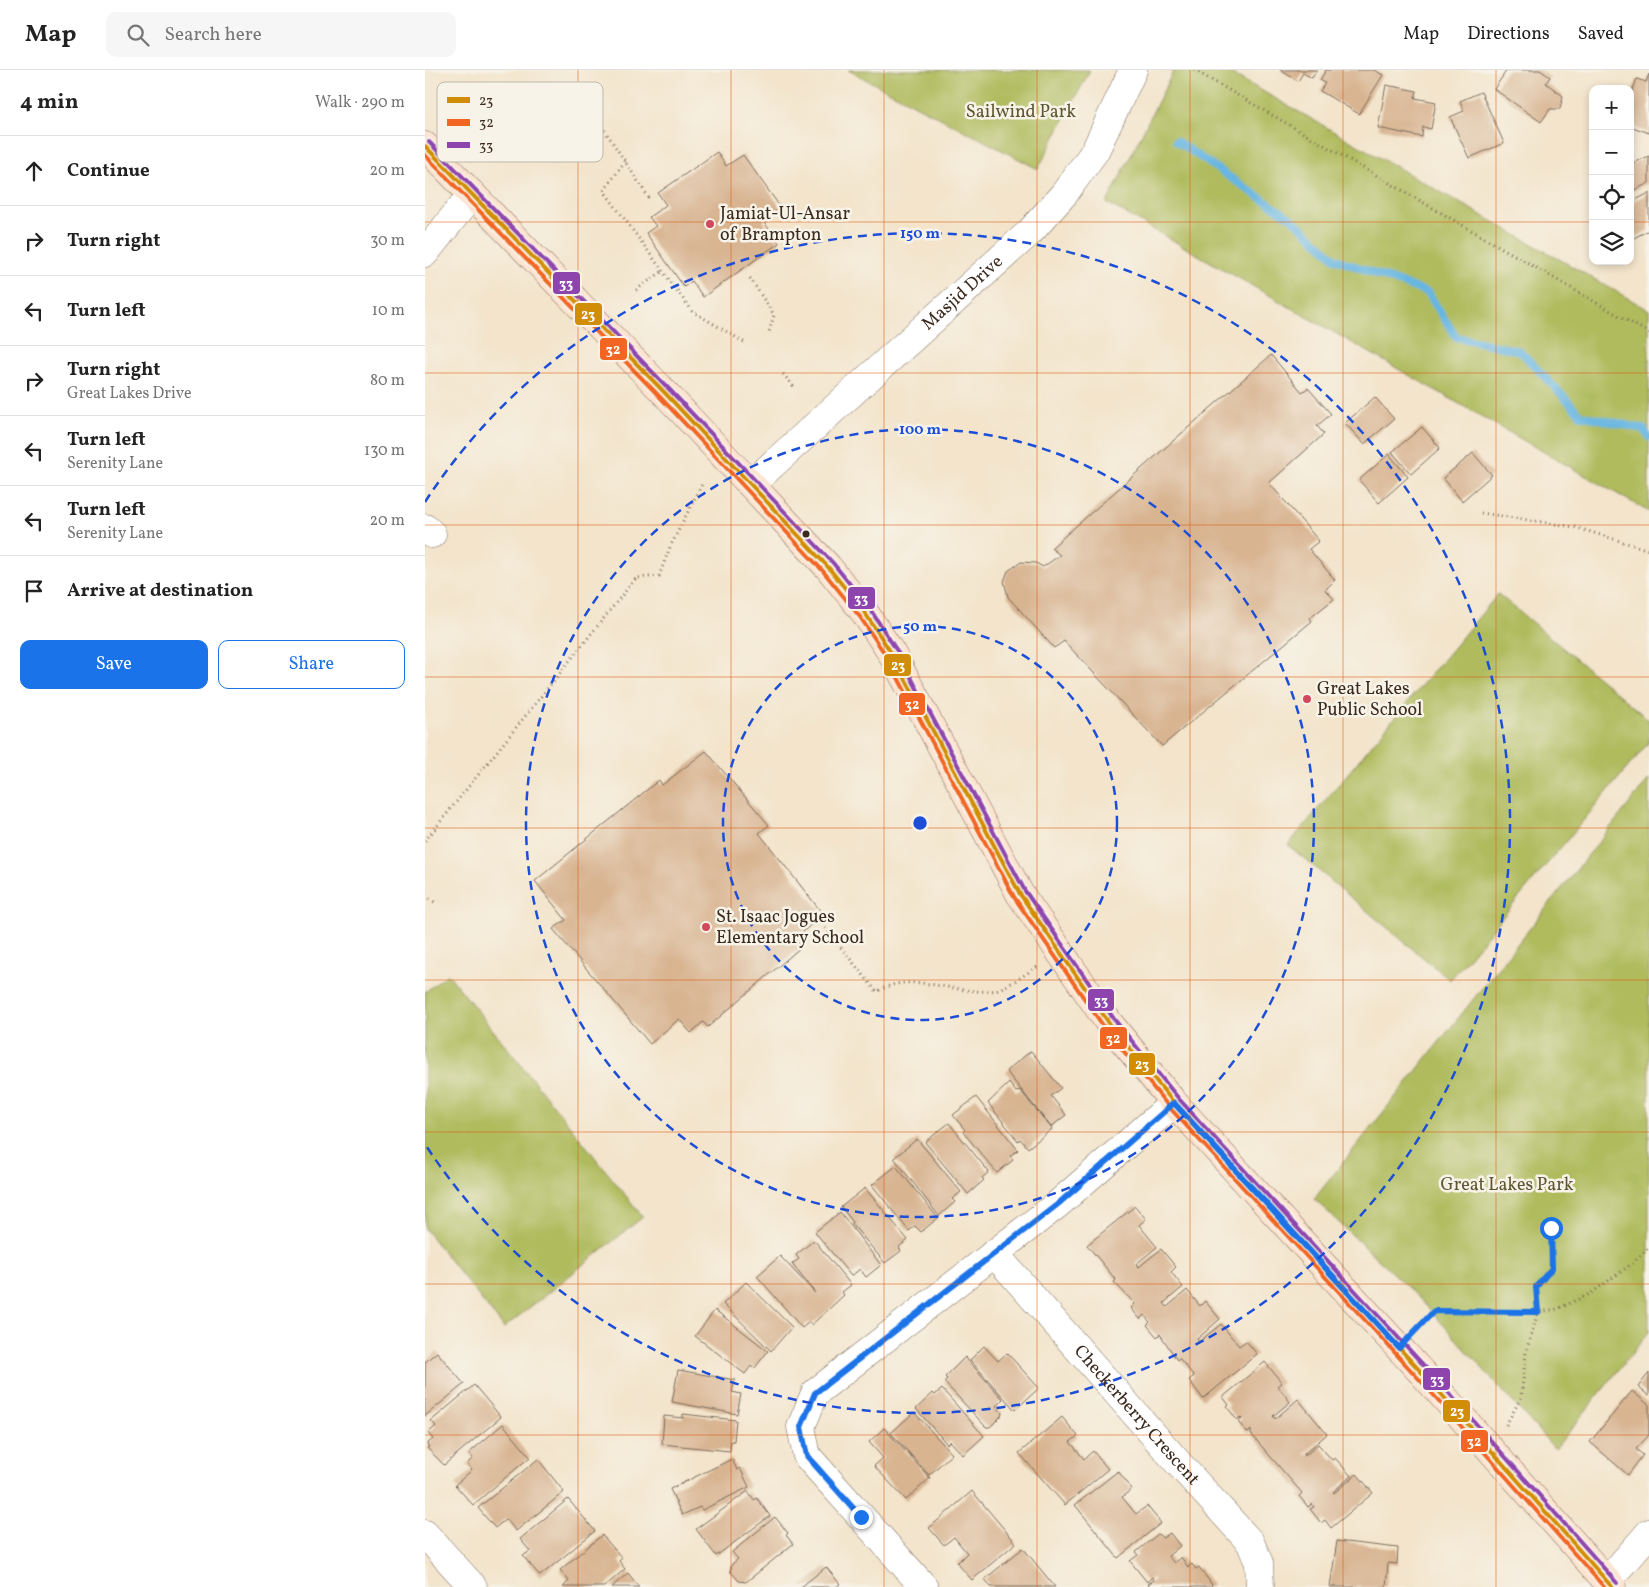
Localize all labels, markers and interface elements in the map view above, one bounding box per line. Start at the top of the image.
search box [106,12,456,57]
text: Map [25,18,76,52]
icon: search [124,21,152,49]
text: Search here [164,22,262,48]
text: Map [1403,22,1439,47]
text: Directions [1467,22,1550,47]
text: Saved [1578,22,1624,47]
legend [437,82,603,162]
map controls [1589,85,1634,265]
button: + [1589,85,1634,130]
text: 4 min [20,88,79,117]
text: Walk · 290 m [315,92,405,114]
text: 23 [479,92,493,111]
park label: Sailwind Park [966,100,1076,125]
text: 32 [479,114,494,133]
button: − [1589,130,1634,175]
text: 33 [479,137,493,156]
icon: ahead [20,157,48,185]
text: Continue [67,158,150,184]
text: 20 m [370,160,405,182]
button: locate [1589,175,1634,220]
place label: Jamiat-Ul-Ansar of Brampton [720,202,851,248]
marker: Jamiat-Ul-Ansar of Brampton [704,218,716,230]
button: layers [1589,220,1634,265]
text: 150 m [900,224,940,245]
icon: right [20,227,48,255]
text: Turn right [67,228,160,254]
text: 30 m [370,230,405,252]
street label: Masjid Drive [916,250,1009,336]
line badge: 33 [552,271,581,295]
text: 33 [559,275,573,294]
icon: left [20,297,48,325]
text: Turn left [67,298,146,324]
text: 10 m [372,300,405,322]
line badge: 23 [574,302,603,326]
text: 23 [581,306,595,325]
line badge: 32 [599,337,628,361]
text: 32 [606,341,620,360]
text: Turn right [67,357,160,383]
icon: right [20,367,48,395]
text: 80 m [370,370,405,392]
text: Great Lakes Drive [67,383,192,405]
text: 100 m [899,420,942,441]
text: Turn left [67,427,146,453]
icon: left [20,437,48,465]
text: 130 m [364,440,405,462]
text: Serenity Lane [67,453,163,475]
text: Turn left [67,497,146,523]
icon: left [20,507,48,535]
text: 20 m [370,510,405,532]
text: Serenity Lane [67,523,163,545]
unlabelled marker [801,529,811,539]
icon: arrive [20,577,48,605]
text: Arrive at destination [67,578,253,604]
line badge: 33 [847,586,876,610]
text: 33 [854,590,868,609]
text: 50 m [903,617,937,638]
button: Save [20,640,208,689]
button: Share [218,640,405,689]
line badge: 23 [883,653,912,677]
text: 23 [891,657,905,676]
place label: Great Lakes Public School [1317,677,1422,723]
line badge: 32 [898,692,926,716]
marker: Great Lakes Public School [1301,693,1313,705]
text: 32 [905,696,919,715]
centre of rings [911,814,929,832]
place label: St. Isaac Jogues Elementary School [716,905,864,951]
marker: St. Isaac Jogues Elementary School [700,921,712,933]
line badge: 33 [1087,988,1115,1012]
text: 33 [1094,992,1108,1011]
line badge: 32 [1099,1026,1128,1050]
text: 32 [1106,1030,1120,1049]
line badge: 23 [1128,1052,1156,1076]
text: 23 [1135,1056,1149,1075]
park label: Great Lakes Park [1440,1173,1574,1198]
route start [1540,1217,1563,1240]
street label: Checkerberry Crescent [1068,1340,1205,1491]
line badge: 33 [1422,1367,1451,1391]
text: 33 [1430,1371,1444,1390]
line badge: 23 [1442,1399,1471,1423]
text: 23 [1450,1403,1464,1422]
line badge: 32 [1460,1429,1489,1453]
text: 32 [1467,1433,1481,1452]
route end [850,1506,873,1529]

